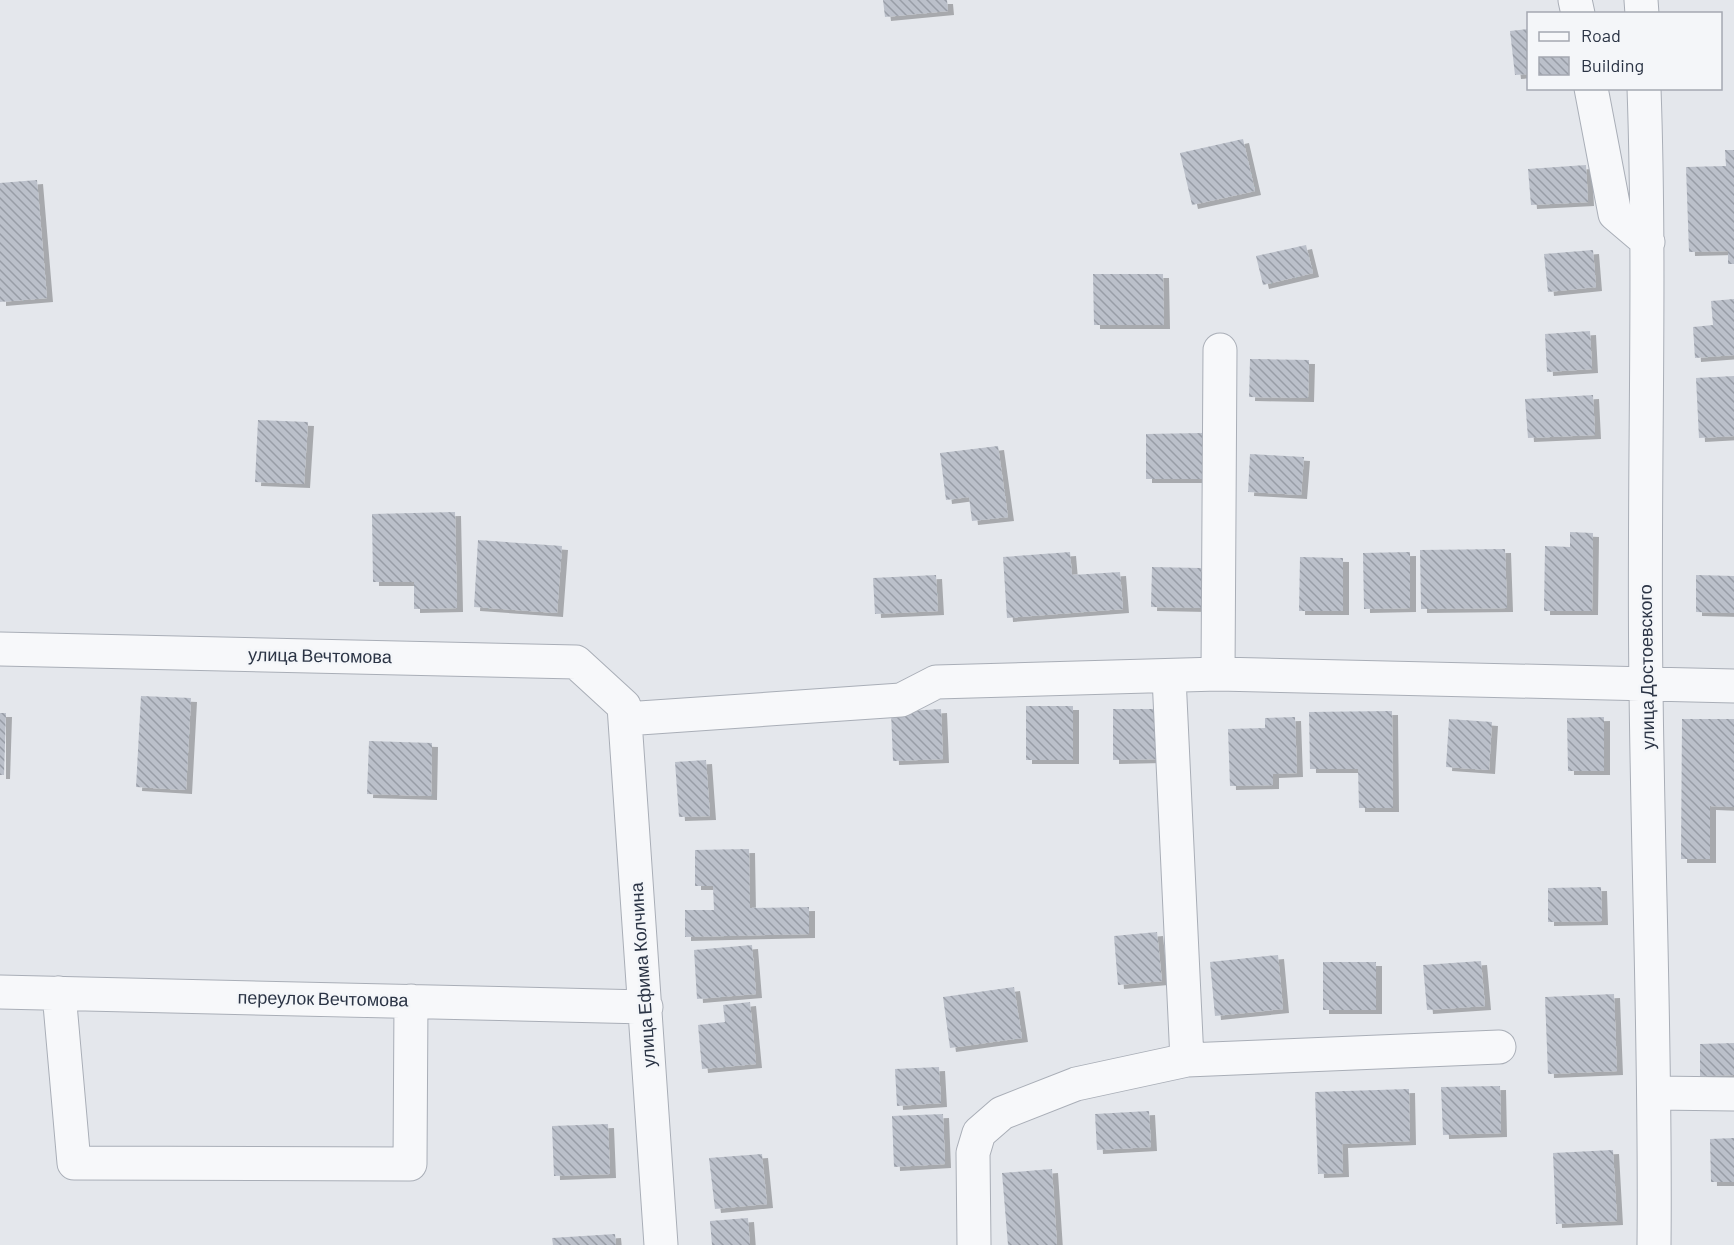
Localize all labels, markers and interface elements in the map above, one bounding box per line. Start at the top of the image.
legend [1527,12,1722,90]
text: Road [1581,24,1621,46]
text: Building [1581,54,1644,76]
street label: улица Достоевского [1634,584,1658,750]
street label: улица Вечтомова [248,643,393,667]
street label: улица Ефима Колчина [624,881,659,1068]
street label: переулок Вечтомова [237,986,410,1011]

